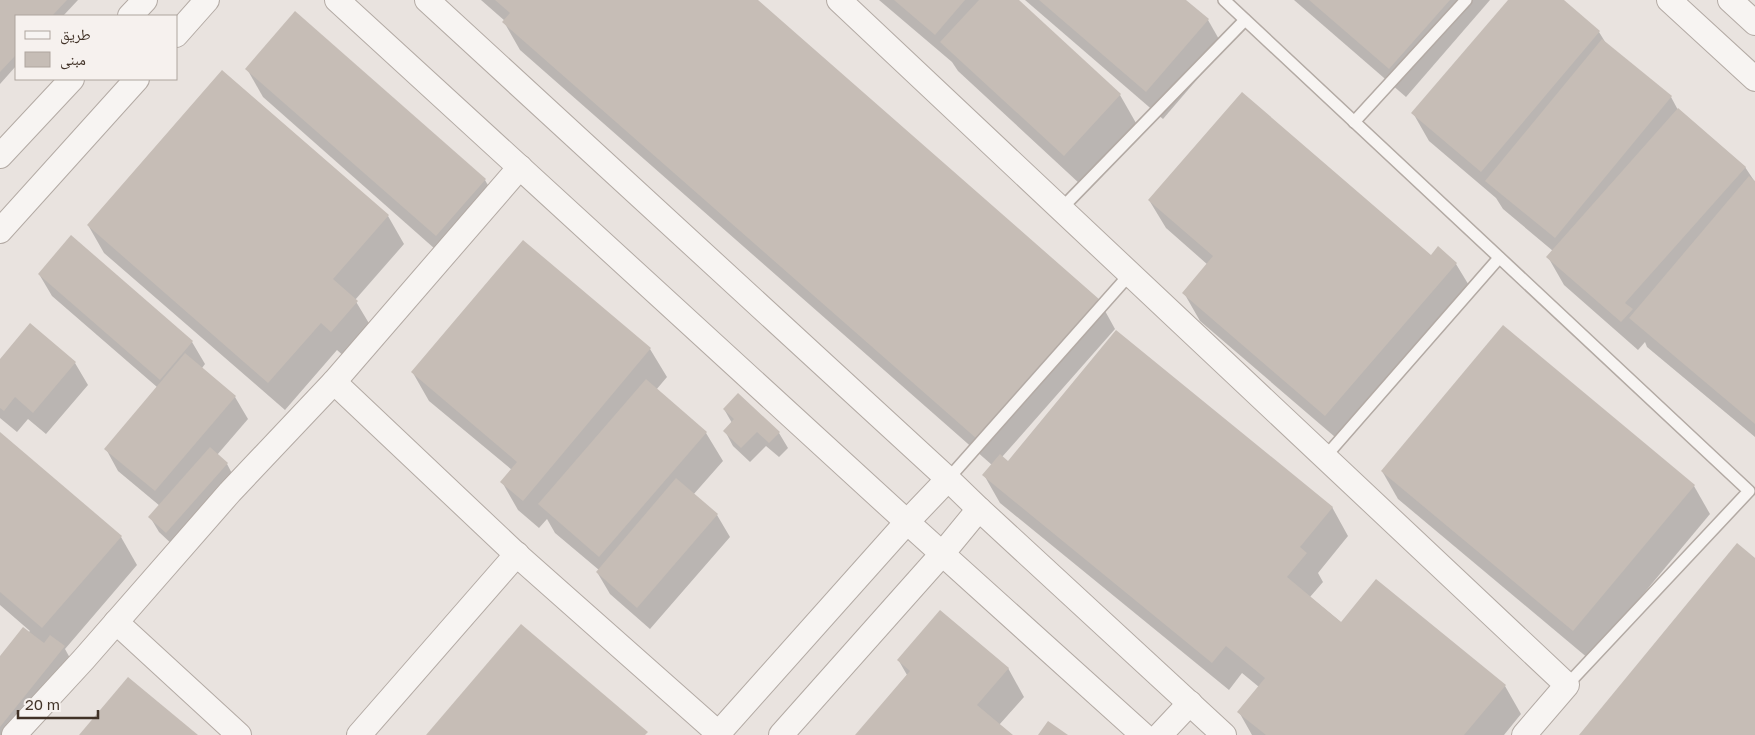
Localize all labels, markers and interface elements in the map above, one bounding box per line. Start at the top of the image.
legend [15,15,178,80]
text: طريق [60,25,91,45]
text: مبنى [60,50,86,70]
scale bar [18,688,98,720]
text: 20 m [25,695,60,713]

